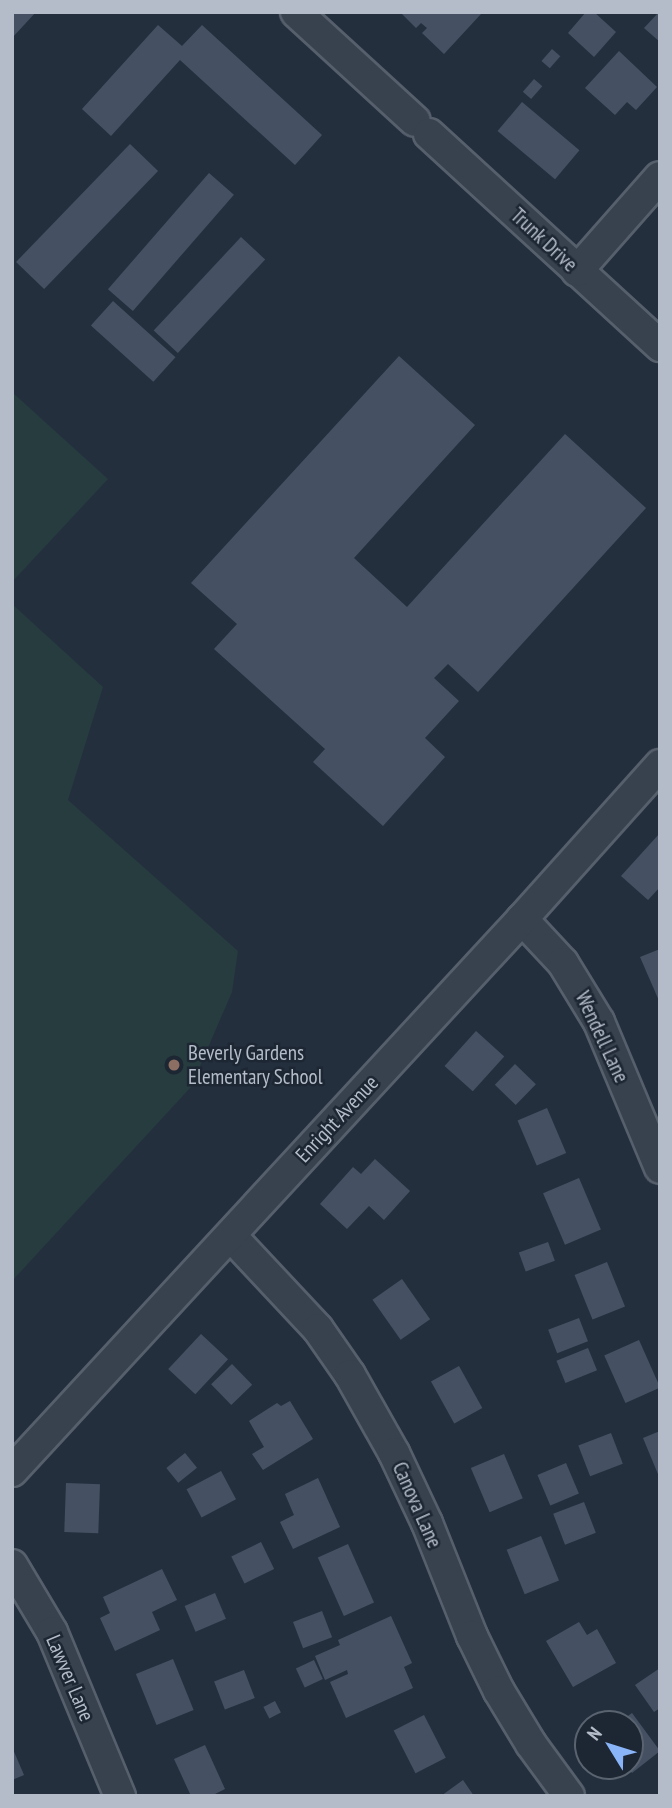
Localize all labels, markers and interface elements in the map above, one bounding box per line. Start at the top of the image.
street label: Trunk Drive [505,203,583,277]
street label: Wendell Lane [570,987,634,1087]
place label: Beverly Gardens Elementary School [188,1040,323,1090]
marker: Beverly Gardens Elementary School [166,1057,182,1073]
street label: Enright Avenue [290,1070,384,1168]
street label: Canova Lane [387,1458,447,1552]
street label: Lawver Lane [41,1631,99,1725]
north arrow [574,1710,644,1780]
text: N [581,1722,607,1745]

